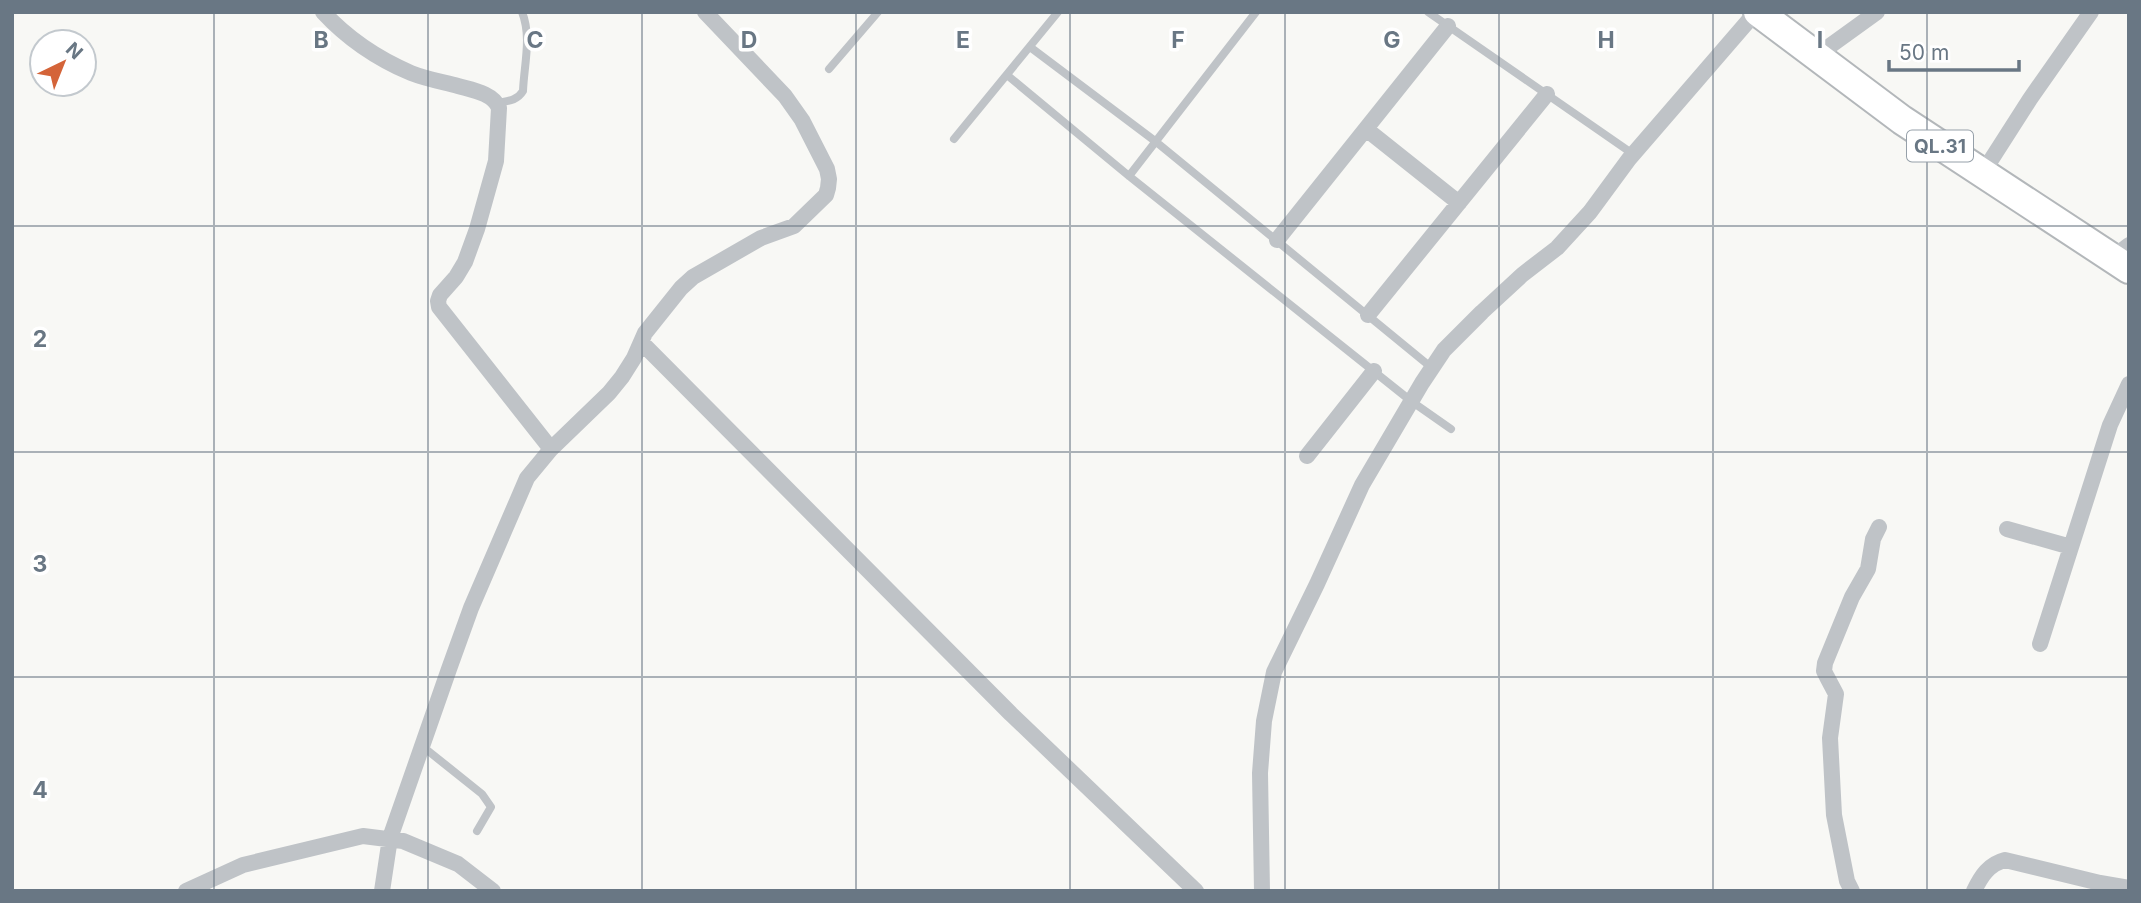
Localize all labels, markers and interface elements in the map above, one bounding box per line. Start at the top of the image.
text: B [313,26,329,54]
text: C [526,26,544,54]
text: D [741,26,757,54]
text: E [956,26,970,54]
text: F [1171,26,1185,54]
text: G [1383,26,1401,54]
text: H [1597,26,1615,54]
text: I [1817,26,1823,54]
north arrow [28,28,98,98]
scale bar [1889,28,2018,72]
text: N [61,38,87,64]
text: 50 m [1899,40,1949,65]
road number: QL.31 [1907,130,1973,162]
text: 2 [33,325,47,353]
text: 3 [33,550,47,578]
text: 4 [32,776,48,804]

